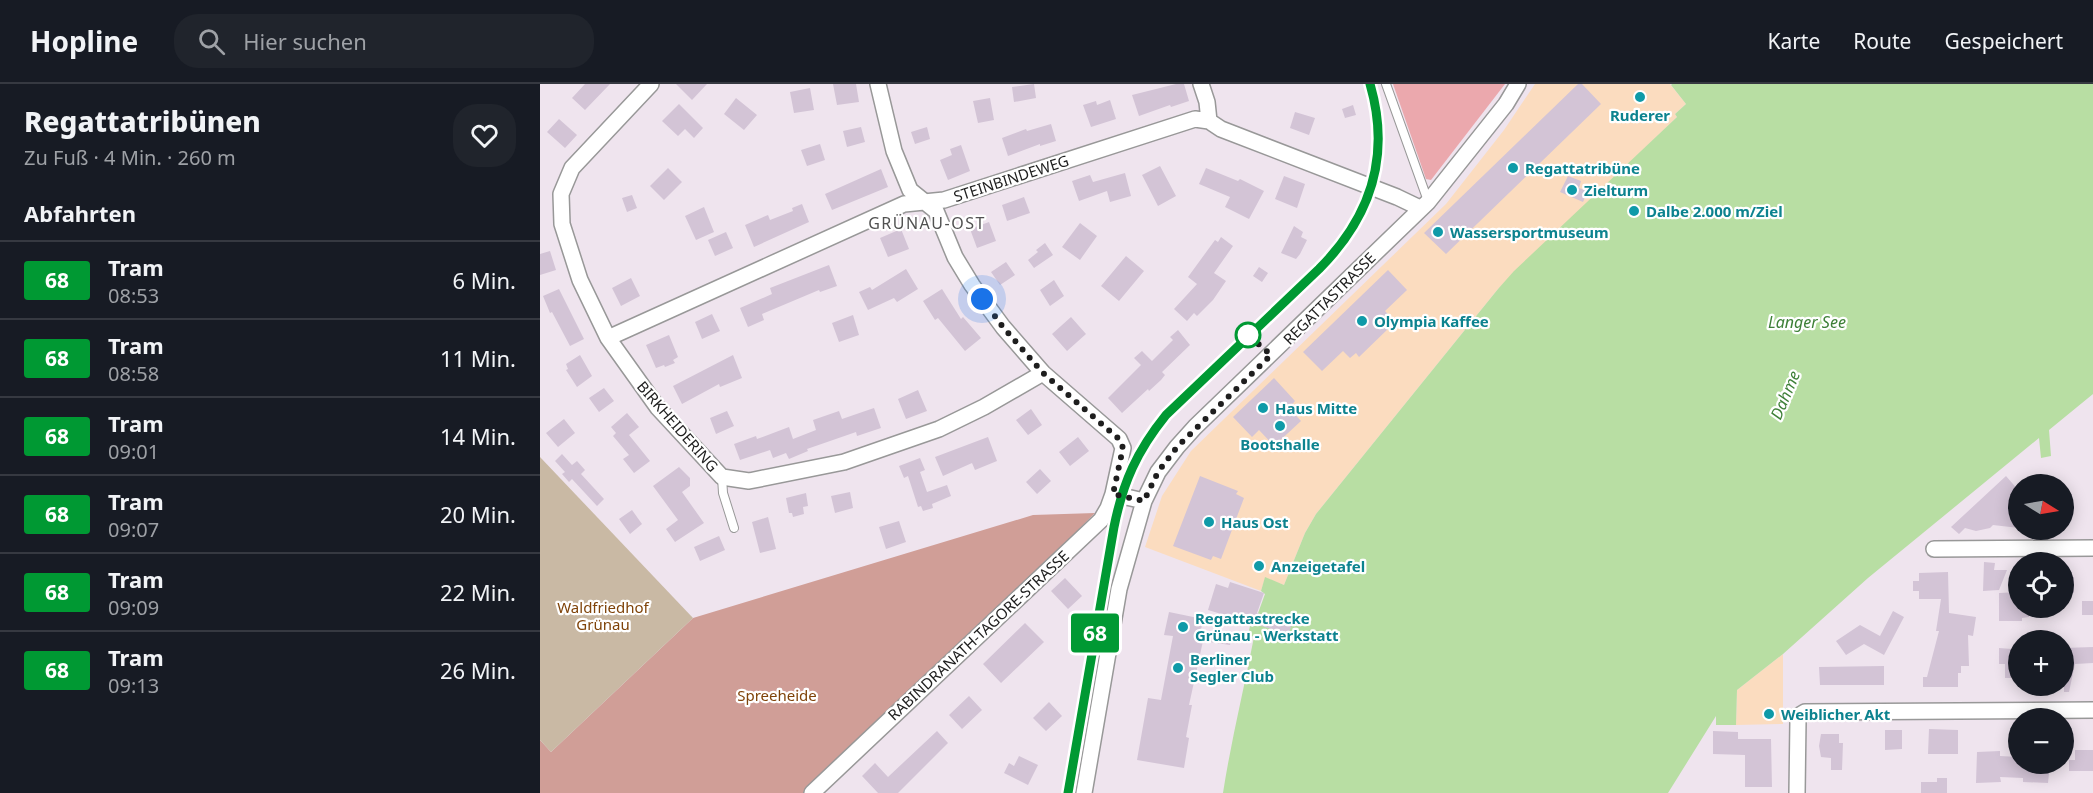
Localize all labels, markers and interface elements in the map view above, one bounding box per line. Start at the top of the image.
search box [174,14,594,68]
text: Hopline [30,22,138,60]
icon: search [195,25,228,58]
text: Hier suchen [243,26,367,56]
text: Karte [1767,27,1820,55]
text: Route [1853,27,1911,55]
text: Gespeichert [1944,27,2063,55]
marker: Ruderer [1633,90,1647,104]
text: Regattatribünen [24,102,261,140]
button: heart [453,104,516,167]
place label: Ruderer [1610,105,1670,125]
text: Zu Fuß · 4 Min. · 260 m [24,144,236,171]
street label: STEINBINDEWEG [951,150,1071,206]
place label: Regattatribüne [1525,158,1640,178]
marker: Regattatribüne [1506,161,1520,175]
place label: Zielturm [1584,180,1648,200]
marker: Zielturm [1565,183,1579,197]
text: Abfahrten [24,198,136,228]
place label: Dalbe 2.000 m/Ziel [1646,201,1783,221]
marker: Dalbe 2.000 m/Ziel [1627,204,1641,218]
district label: GRÜNAU-OST [868,212,986,234]
place label: Wassersportmuseum [1450,222,1609,242]
marker: Wassersportmuseum [1431,225,1445,239]
street label: REGATTASTRASSE [1278,247,1380,349]
text: Tram [108,252,164,282]
text: 6 Min. [453,265,516,295]
text: 68 [45,266,69,294]
text: 08:53 [108,282,159,309]
your location [967,284,997,314]
place label: Olympia Kaffee [1374,311,1489,331]
water label: Langer See [1768,311,1846,333]
marker: Olympia Kaffee [1355,314,1369,328]
unlabelled marker [1235,322,1261,348]
text: Tram [108,330,164,360]
text: 11 Min. [440,343,516,373]
text: 68 [45,344,69,372]
text: 08:58 [108,360,159,387]
water label: Dahme [1765,367,1805,423]
street label: BIRKHEIDERING [633,376,723,476]
place label: Haus Mitte [1275,398,1357,418]
marker: Haus Mitte [1256,401,1270,415]
text: Tram [108,408,164,438]
marker: Bootshalle [1273,419,1287,433]
text: 14 Min. [440,421,516,451]
text: 68 [45,422,69,450]
place label: Bootshalle [1240,434,1320,454]
text: 09:01 [108,438,159,465]
north arrow [2008,474,2074,540]
map controls [2008,474,2074,774]
text: Tram [108,486,164,516]
text: 20 Min. [440,499,516,529]
text: 68 [45,500,69,528]
place label: Haus Ost [1221,512,1289,532]
marker: Haus Ost [1202,515,1216,529]
text: 09:07 [108,516,159,543]
street label: RABINDRANATH-TAGORE-STRASSE [883,546,1073,724]
button: locate [2008,552,2074,618]
place label: Anzeigetafel [1271,556,1365,576]
marker: Anzeigetafel [1252,559,1266,573]
text: Tram [108,564,164,594]
text: 22 Min. [440,577,516,607]
text: 68 [45,578,69,606]
text: 09:09 [108,594,159,621]
park label: Waldfriedhof Grünau [557,597,650,634]
place label: Regattastrecke Grünau - Werkstatt [1195,608,1339,645]
line badge: 68 [1068,614,1122,652]
text: 68 [1083,619,1107,647]
marker: Regattastrecke Grünau - Werkstatt [1176,620,1190,634]
button: + [2008,630,2074,696]
text: Tram [108,642,164,672]
place label: Berliner Segler Club [1190,649,1274,686]
text: 26 Min. [440,655,516,685]
text: 68 [45,656,69,684]
marker: Berliner Segler Club [1171,661,1185,675]
text: 09:13 [108,672,159,699]
park label: Spreeheide [737,685,817,705]
place label: Weiblicher Akt [1781,704,1891,724]
marker: Weiblicher Akt [1762,707,1776,721]
button: − [2008,708,2074,774]

